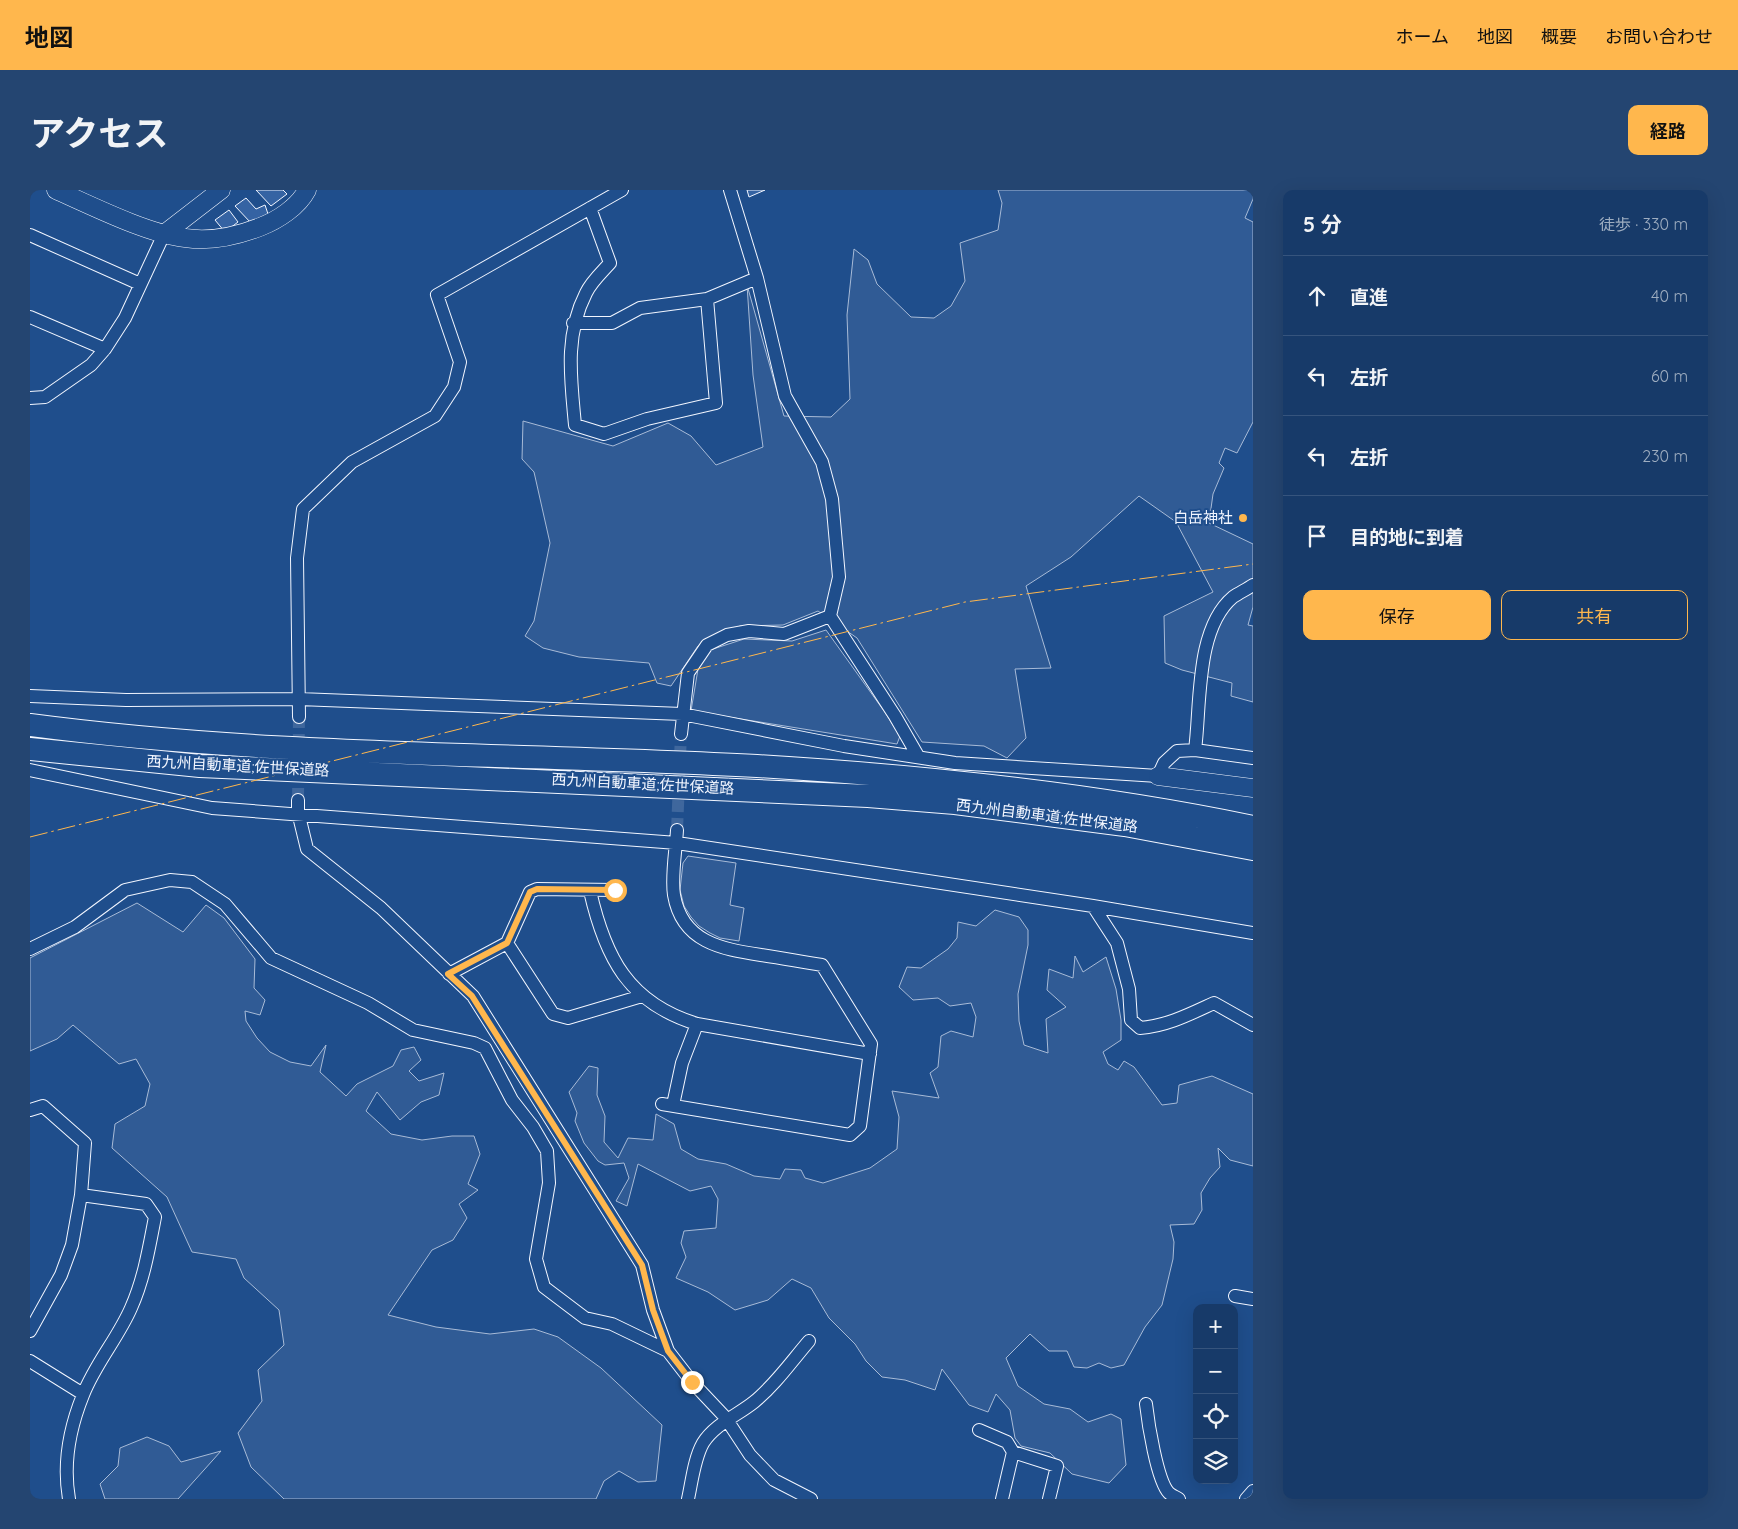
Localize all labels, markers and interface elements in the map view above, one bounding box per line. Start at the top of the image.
text: 地図 [25,22,73,52]
text: ホーム [1396,25,1449,48]
text: 地図 [1477,25,1513,48]
text: 概要 [1541,25,1577,48]
text: お問い合わせ [1605,25,1713,48]
button: 経路 [1628,105,1708,155]
text: アクセス [30,111,168,155]
text: 5 分 [1303,211,1342,237]
text: 徒歩 · 330 m [1599,214,1688,234]
icon: ahead [1303,282,1331,310]
text: 直進 [1350,285,1388,309]
text: 40 m [1651,286,1688,306]
icon: left [1303,362,1331,390]
text: 左折 [1350,365,1388,389]
text: 60 m [1651,366,1688,386]
icon: left [1303,442,1331,470]
text: 左折 [1350,445,1388,469]
text: 230 m [1642,446,1688,466]
place label: 白岳神社 [1173,508,1233,527]
marker: 白岳神社 [1237,512,1249,524]
icon: arrive [1303,522,1331,550]
text: 目的地に到着 [1350,525,1464,549]
button: 保存 [1303,590,1491,640]
button: 共有 [1501,590,1688,640]
street label: 西九州自動車道;佐世保道路 [146,751,330,780]
street label: 西九州自動車道;佐世保道路 [551,769,735,798]
street label: 西九州自動車道;佐世保道路 [955,795,1139,836]
route start [604,879,627,902]
map controls [1193,1304,1238,1484]
button: + [1193,1304,1238,1349]
button: − [1193,1349,1238,1394]
route end [681,1371,704,1394]
button: locate [1193,1394,1238,1439]
button: layers [1193,1439,1238,1484]

